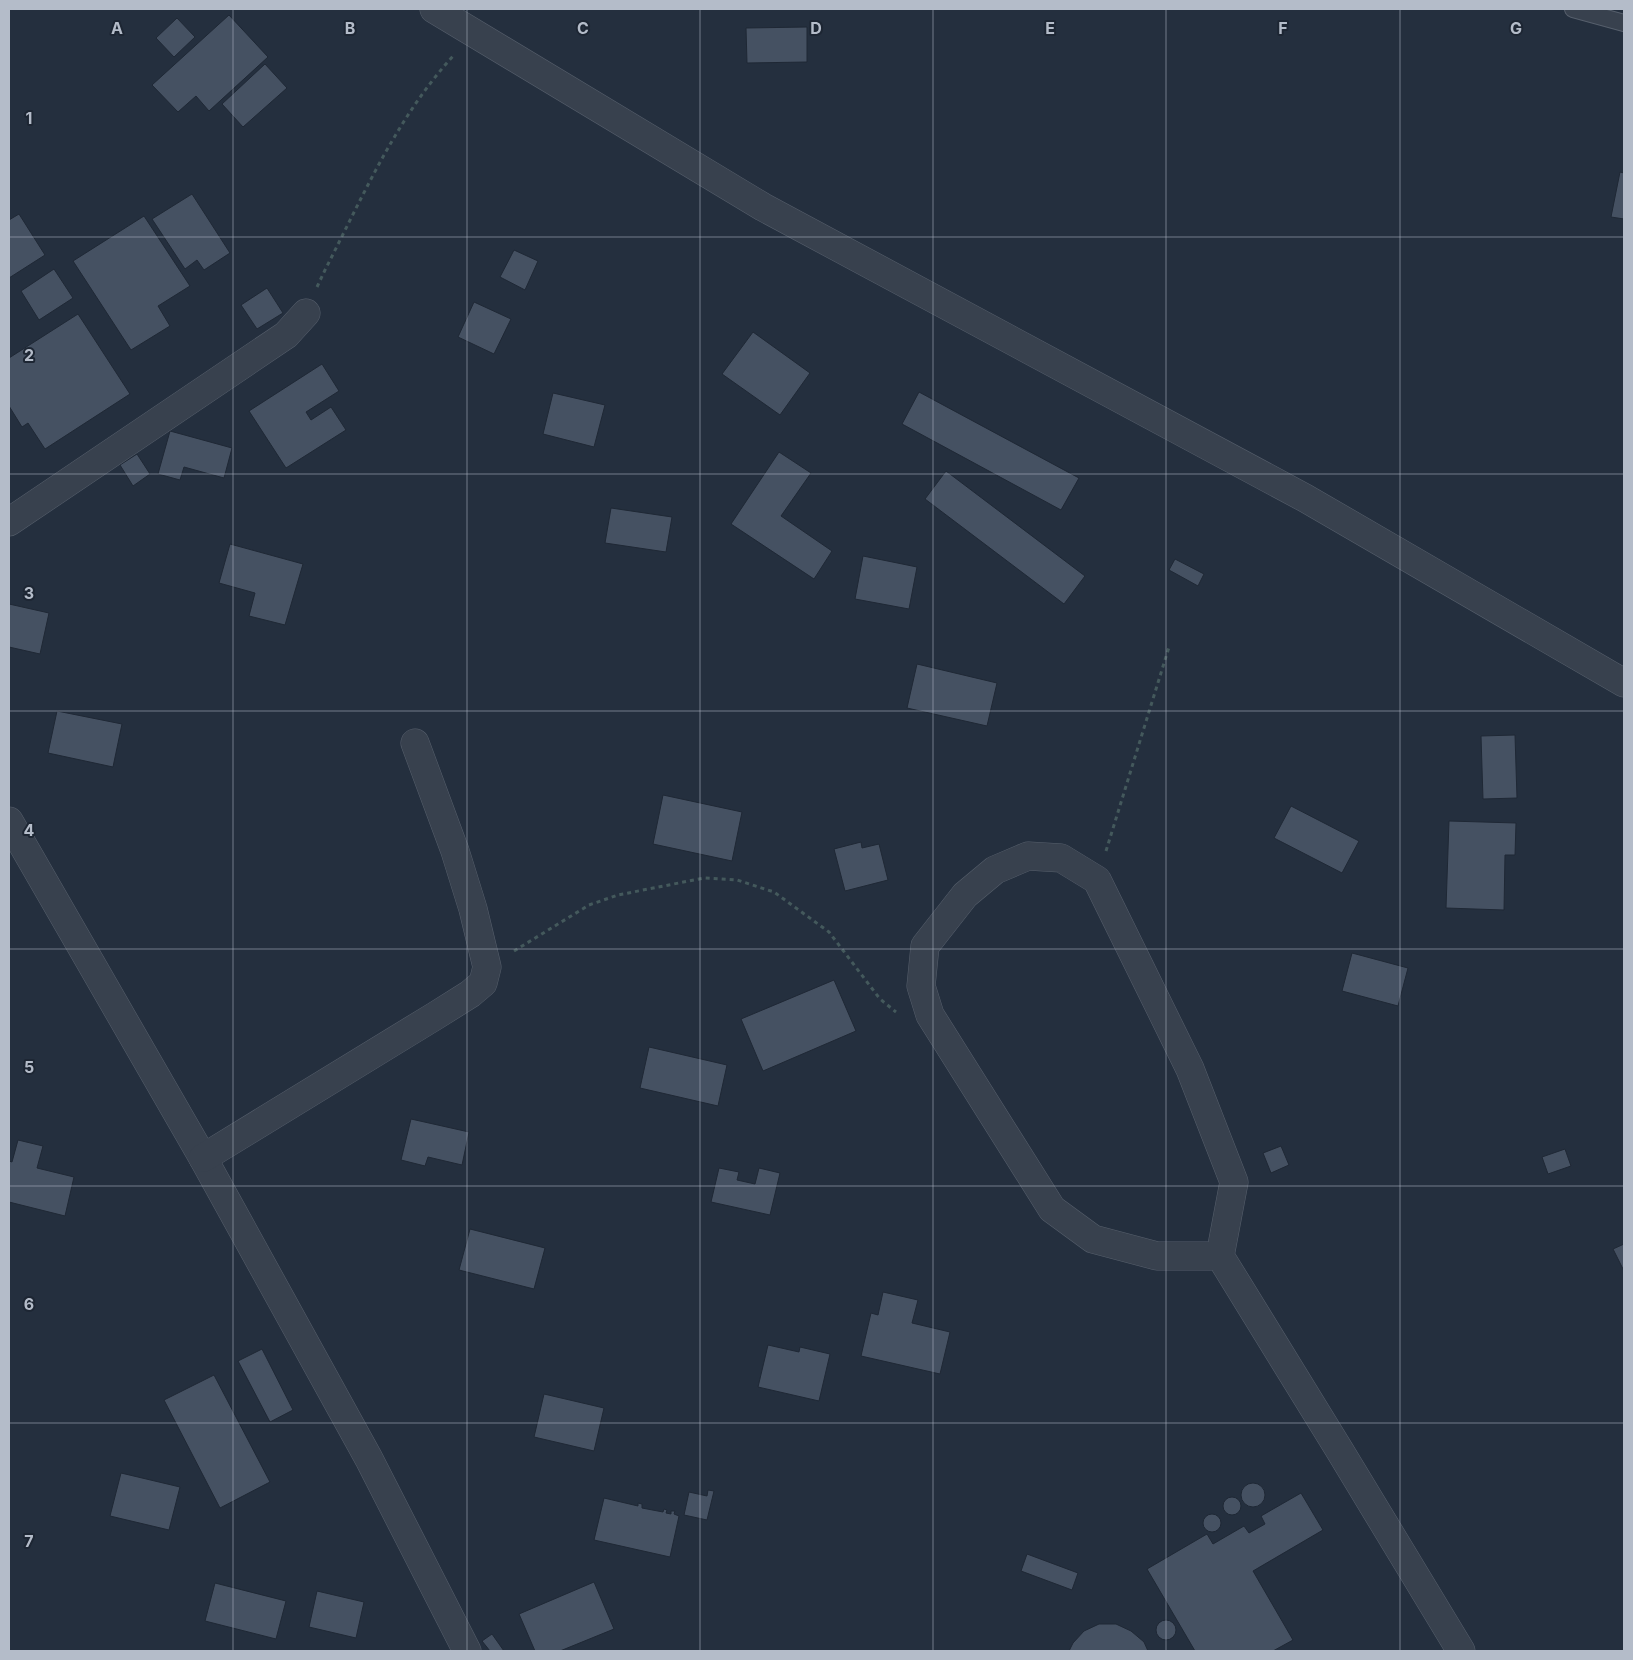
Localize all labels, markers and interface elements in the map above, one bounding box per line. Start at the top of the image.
text: A [111,18,123,38]
text: B [345,18,355,38]
text: C [577,18,589,38]
text: D [810,18,822,38]
text: E [1045,18,1055,38]
text: F [1278,18,1288,38]
text: G [1510,18,1522,38]
text: 1 [26,108,32,128]
text: 2 [24,345,34,365]
text: 3 [24,583,34,603]
text: 4 [24,820,35,840]
text: 5 [24,1057,34,1077]
text: 6 [24,1294,34,1314]
text: 7 [24,1531,34,1551]

